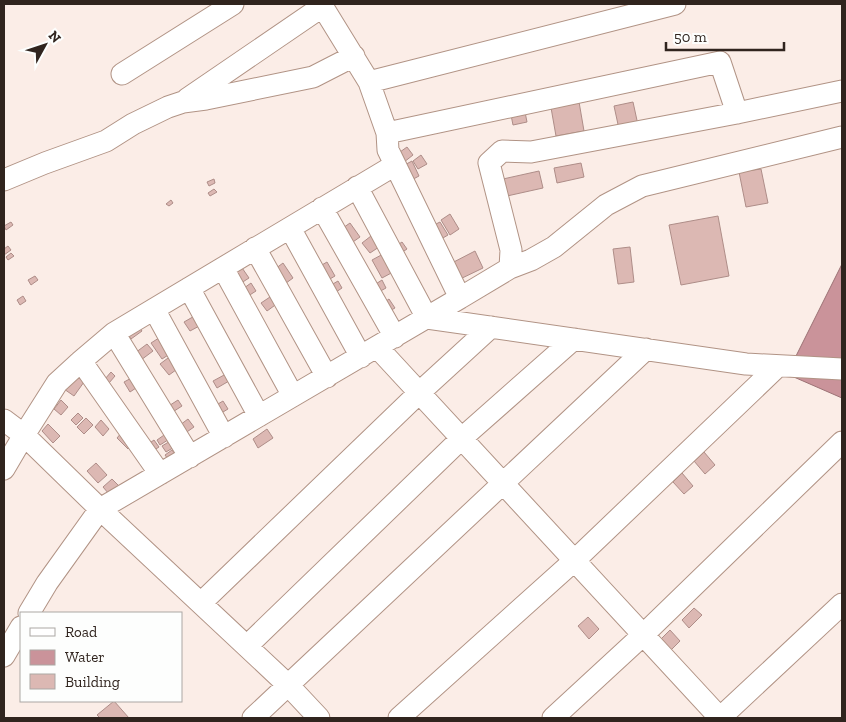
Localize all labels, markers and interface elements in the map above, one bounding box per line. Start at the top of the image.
north arrow [20,20,70,70]
scale bar [666,20,784,52]
text: N [45,27,65,47]
text: 50 m [674,28,707,46]
legend [20,612,182,702]
text: Road [65,623,98,641]
text: Water [65,648,105,666]
text: Building [65,673,120,691]

